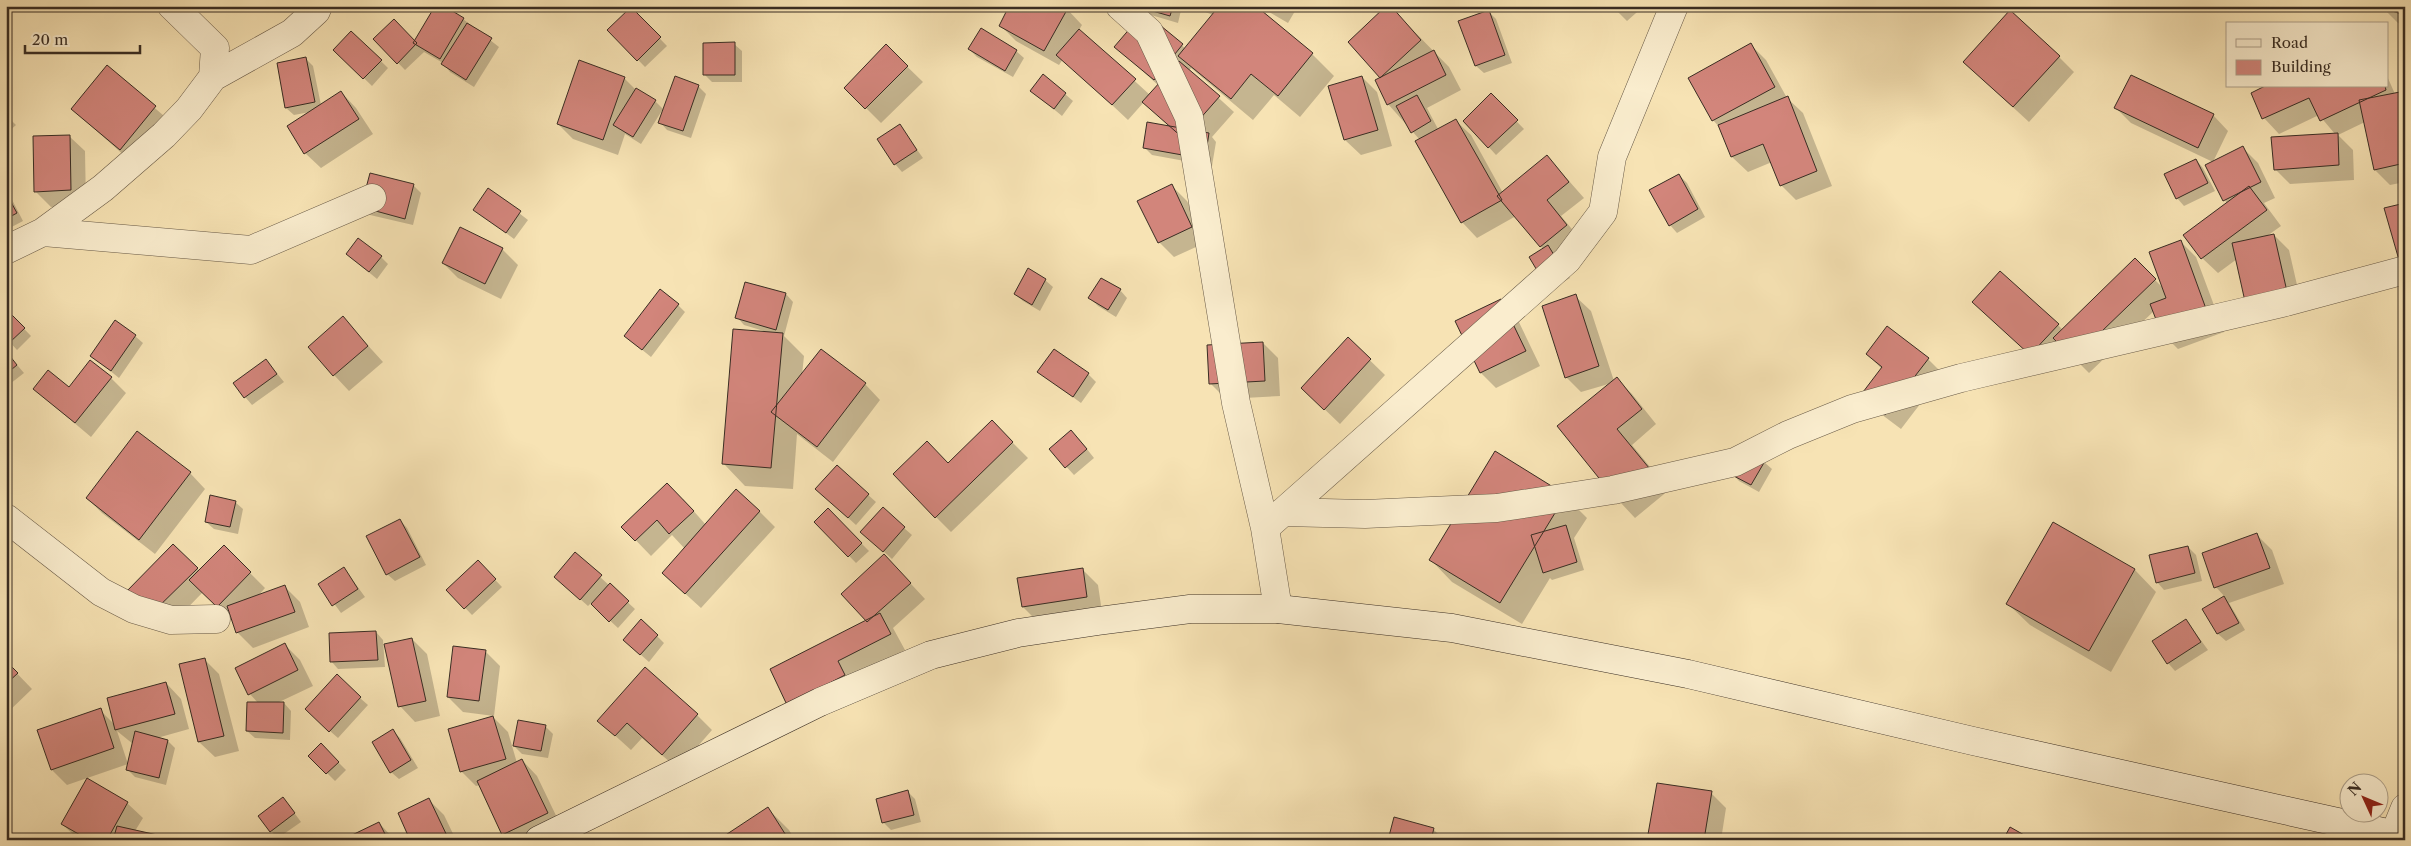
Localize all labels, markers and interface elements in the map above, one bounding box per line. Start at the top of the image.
scale bar [25,22,140,54]
legend [2226,22,2388,88]
text: 20 m [32,30,68,49]
text: Road [2271,33,2308,52]
text: Building [2271,57,2331,76]
north arrow [2338,774,2388,824]
text: N [2344,778,2365,800]

